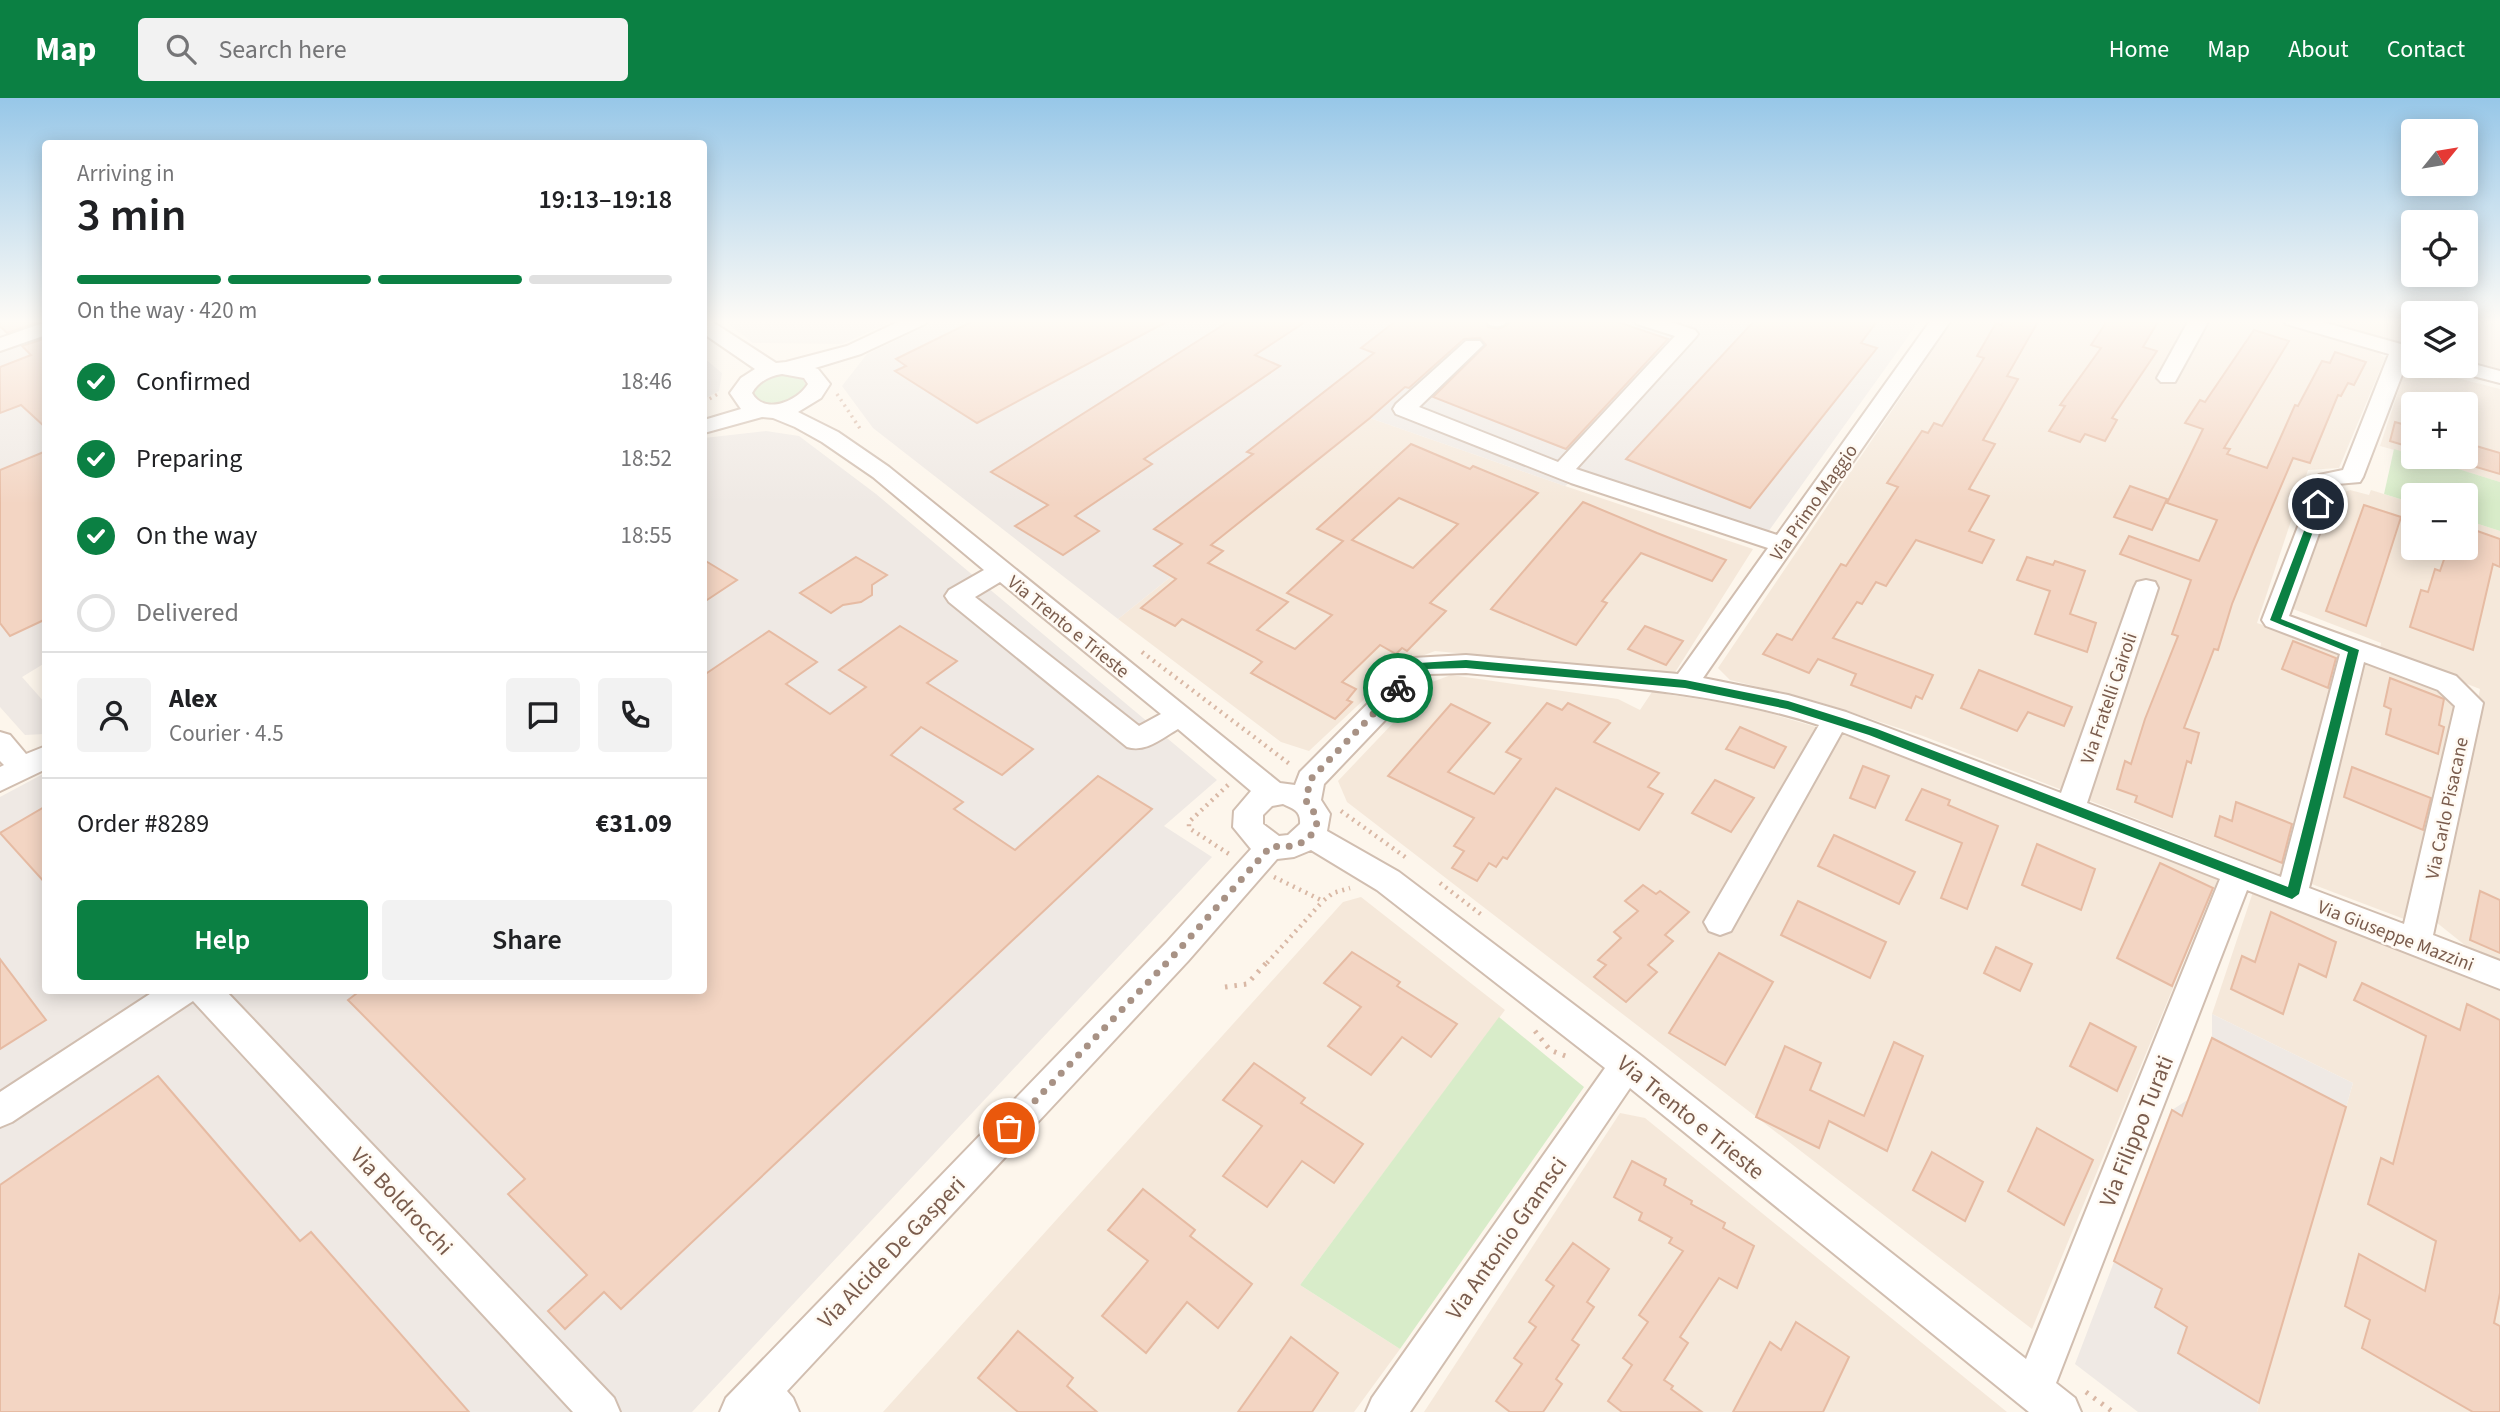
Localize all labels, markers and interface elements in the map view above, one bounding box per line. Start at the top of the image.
search box [138,18,628,81]
text: Map [35,26,96,73]
icon: search [162,30,200,68]
text: Search here [218,31,347,68]
text: Home [2109,32,2169,67]
text: Map [2207,32,2250,67]
text: About [2288,32,2349,67]
text: Contact [2387,32,2465,67]
north arrow [2401,119,2478,196]
map controls [2401,119,2478,560]
text: Arriving in [77,157,175,190]
text: 19:13–19:18 [539,181,672,218]
text: 3 min [77,183,186,248]
button: locate [2401,210,2478,287]
text: On the way · 420 m [77,294,257,327]
button: layers [2401,301,2478,378]
icon: check [77,363,115,401]
text: Confirmed [136,363,251,400]
text: 18:46 [621,365,672,398]
button: + [2401,392,2478,469]
street label: Via Primo Maggio [1764,439,1865,567]
icon: check [77,440,115,478]
text: Preparing [136,440,242,477]
text: 18:52 [621,442,672,475]
pin [2288,474,2348,534]
button: − [2401,483,2478,560]
icon: home [2299,485,2337,523]
icon: check [77,517,115,555]
text: On the way [136,517,257,554]
text: 18:55 [621,519,672,552]
street label: Via Trento e Trieste [1001,569,1135,685]
text: Delivered [136,594,239,631]
street label: Via Fratelli Cairoli [2074,629,2145,768]
courier [1363,653,1433,723]
icon: bike [1379,669,1417,707]
button: person [77,678,151,752]
button: chat [506,678,580,752]
button: phone [598,678,672,752]
text: Alex [169,680,218,717]
text: Courier · 4.5 [169,717,284,750]
street label: Via Carlo Pisacane [2419,735,2476,882]
text: Order #8289 [77,805,209,842]
text: €31.09 [596,805,672,842]
street label: Via Giuseppe Mazzini [2313,894,2478,979]
button: Help [77,900,368,980]
button: Share [382,900,672,980]
street label: Via Trento e Trieste [1610,1047,1772,1187]
street label: Via Filippo Turati [2091,1050,2182,1212]
pin [979,1098,1039,1158]
icon: bag [990,1109,1028,1147]
street label: Via Boldrocchi [343,1140,460,1263]
street label: Via Antonio Gramsci [1438,1150,1575,1326]
street label: Via Alcide De Gasperi [810,1169,973,1336]

